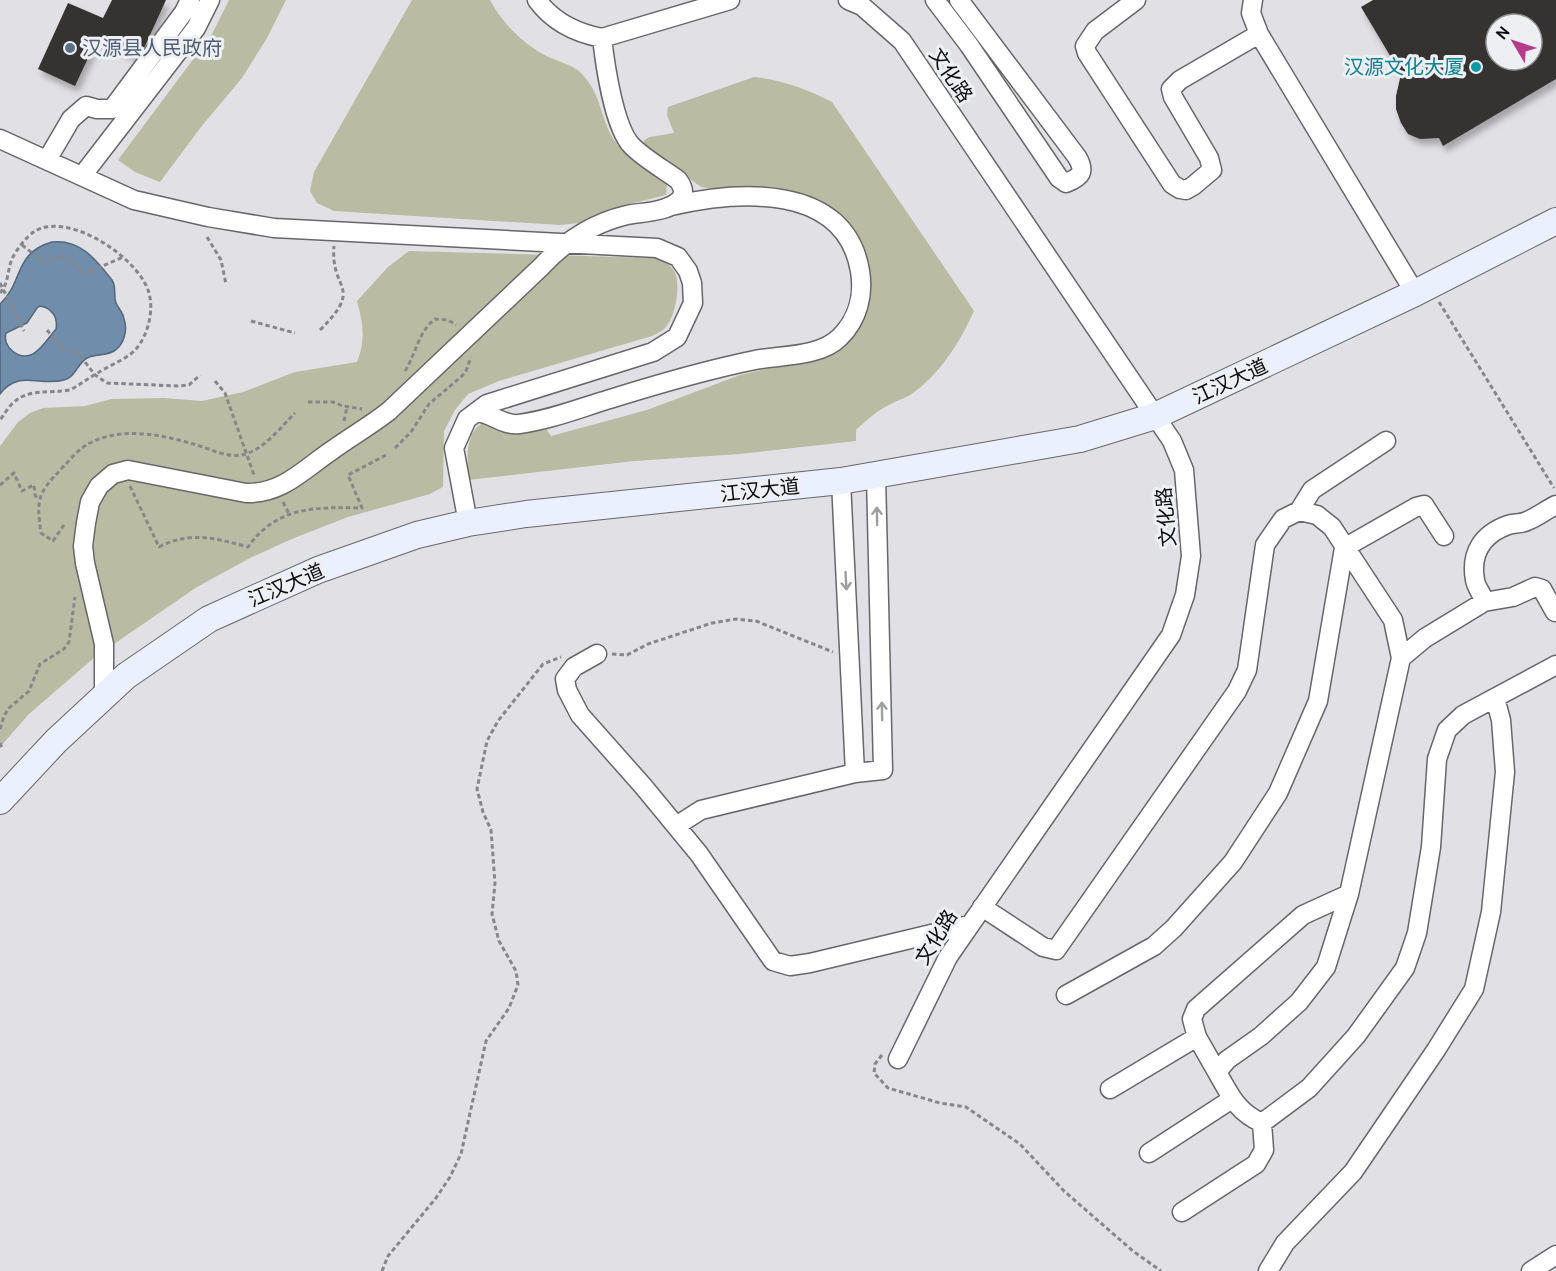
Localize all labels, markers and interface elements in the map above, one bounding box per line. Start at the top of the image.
north arrow [1484,12,1544,72]
text: N [1492,23,1514,43]
place label: 汉源县人民政府 [82,36,222,60]
marker: 汉源县人民政府 [63,41,77,55]
street label: 文化路 [924,43,978,107]
place label: 汉源文化大厦 [1344,55,1464,79]
marker: 汉源文化大厦 [1469,60,1483,74]
street label: 江汉大道 [1189,353,1271,409]
street label: 江汉大道 [719,474,801,506]
street label: 文化路 [1151,486,1181,548]
one-way arrow [872,507,883,527]
street label: 江汉大道 [244,558,328,612]
one-way arrow [840,571,851,591]
one-way arrow [876,702,887,722]
street label: 文化路 [910,905,962,969]

